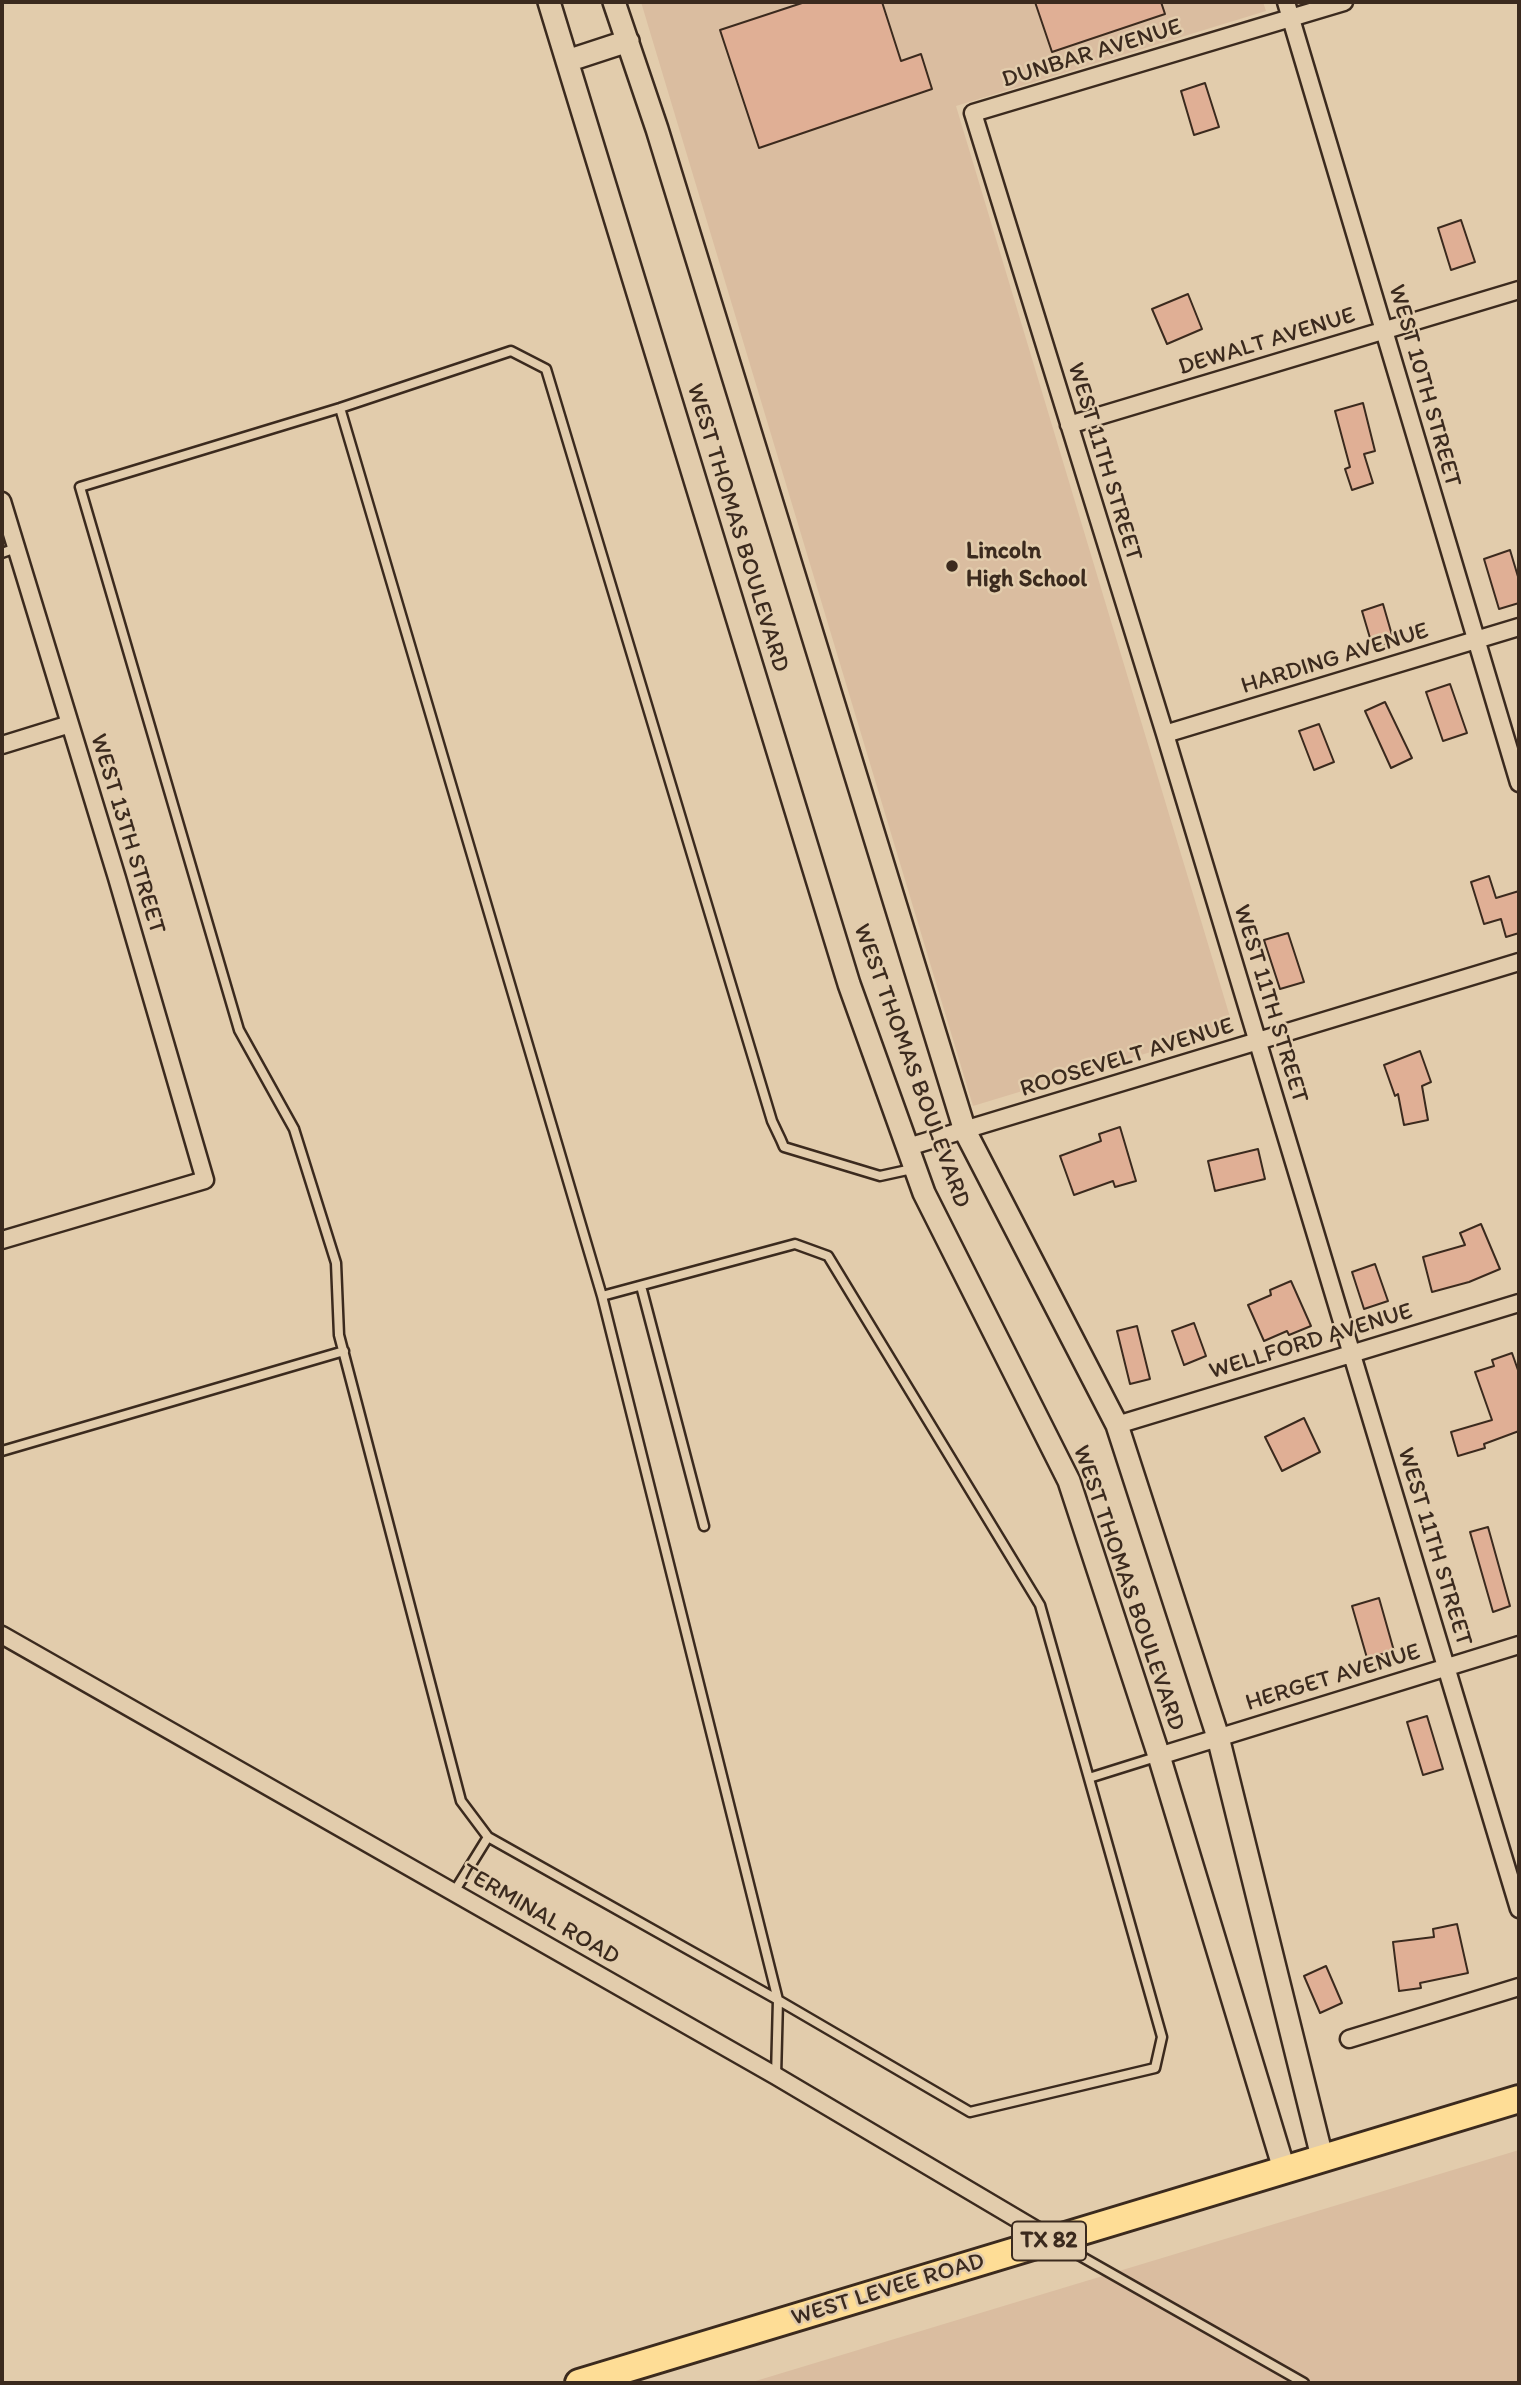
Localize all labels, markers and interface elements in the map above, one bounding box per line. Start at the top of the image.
street label: DUNBAR AVENUE [999,13,1185,95]
street label: WEST 10TH STREET [1381,281,1467,491]
street label: DEWALT AVENUE [1175,301,1359,383]
street label: WEST 11TH STREET [1060,359,1148,565]
street label: WEST THOMAS BOULEVARD [679,380,795,676]
place label: Lincoln High School [966,538,1087,594]
marker: Lincoln High School [944,558,960,574]
street label: HARDING AVENUE [1238,617,1432,701]
street label: WEST 13TH STREET [83,730,171,938]
street label: WEST 11TH STREET [1226,901,1314,1107]
street label: WEST THOMAS BOULEVARD [846,920,976,1212]
street label: ROOSEVELT AVENUE [1017,1012,1237,1104]
street label: WELLFORD AVENUE [1206,1297,1416,1387]
street label: WEST THOMAS BOULEVARD [1066,1441,1190,1735]
street label: WEST 11TH STREET [1390,1444,1478,1650]
street label: HERGET AVENUE [1242,1638,1424,1718]
street label: TERMINAL ROAD [456,1858,624,1972]
road number: TX 82 [1012,2222,1086,2260]
street label: WEST LEVEE ROAD [788,2247,988,2333]

